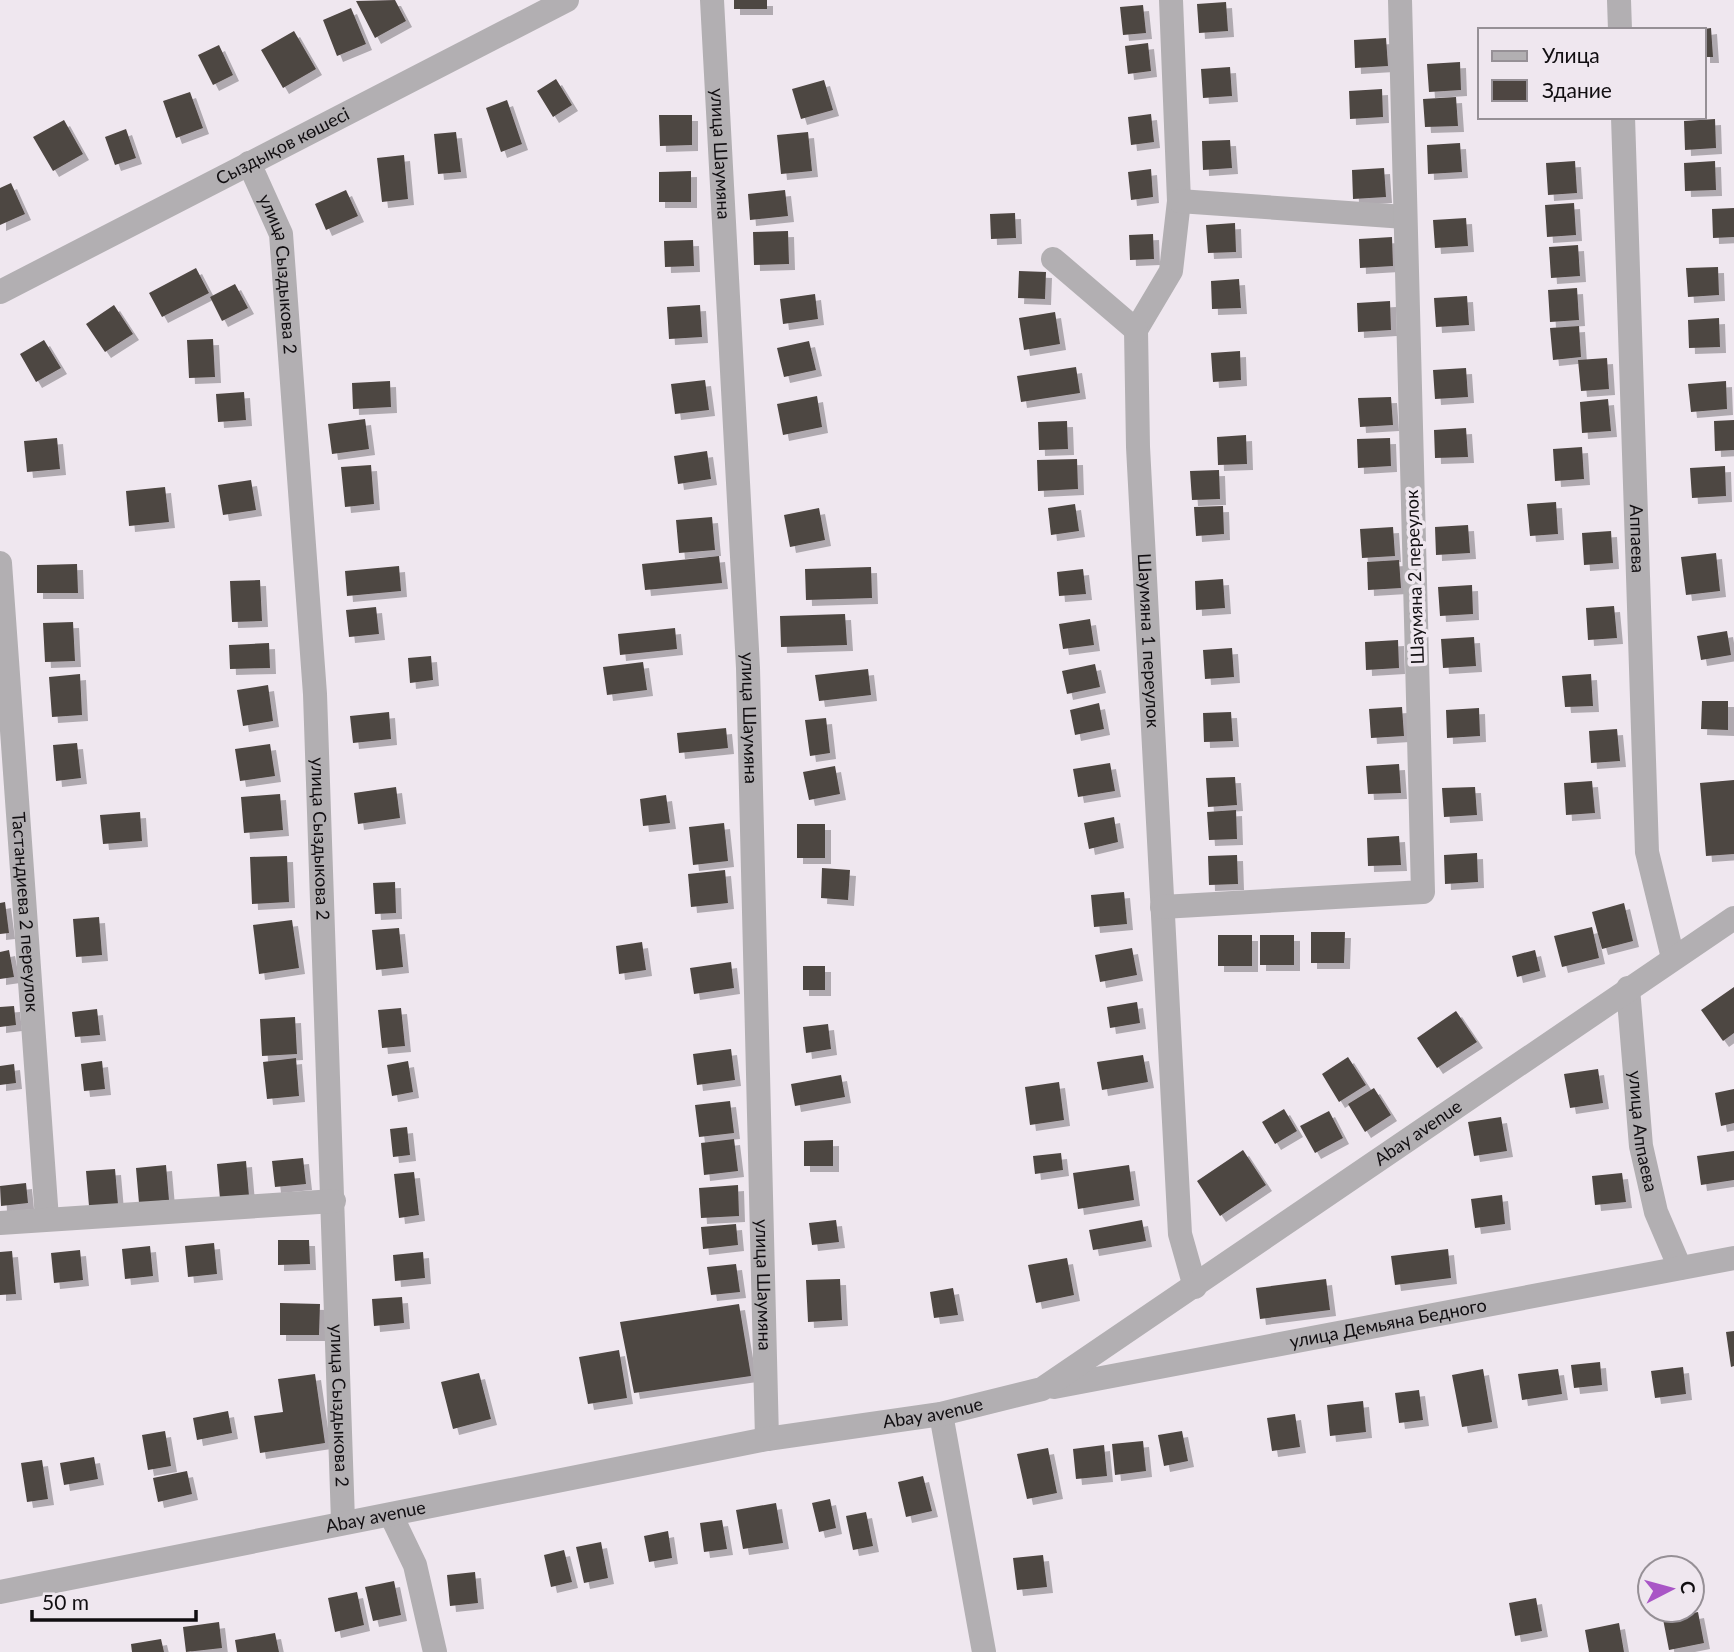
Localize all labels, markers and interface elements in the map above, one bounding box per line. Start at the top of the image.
legend [1478,28,1706,119]
text: Улица [1542,42,1600,67]
text: Здание [1542,77,1612,102]
street label: улица Шаумяна [707,87,736,220]
street label: Сыздықов көшесі [212,102,353,189]
street label: улица Сыздыкова 2 [254,190,302,355]
street label: Шаумяна 2 переулок [1400,489,1428,665]
street label: Аппаева [1626,504,1650,573]
street label: Шаумяна 1 переулок [1134,552,1165,729]
street label: улица Шаумяна [737,652,763,784]
street label: улица Сыздыкова 2 [307,757,335,921]
street label: Тастандиева 2 переулок [8,811,44,1013]
street label: улица Аппаева [1625,1069,1663,1194]
street label: Abay avenue [1370,1095,1466,1170]
street label: улица Шаумяна [752,1219,777,1351]
street label: улица Демьяна Бедного [1288,1293,1488,1352]
street label: улица Сыздыкова 2 [326,1324,354,1487]
street label: Abay avenue [881,1392,985,1432]
street label: Abay avenue [324,1495,427,1537]
north arrow [1636,1554,1706,1624]
scale bar [32,1578,196,1622]
text: С [1676,1580,1701,1595]
text: 50 m [42,1589,89,1614]

